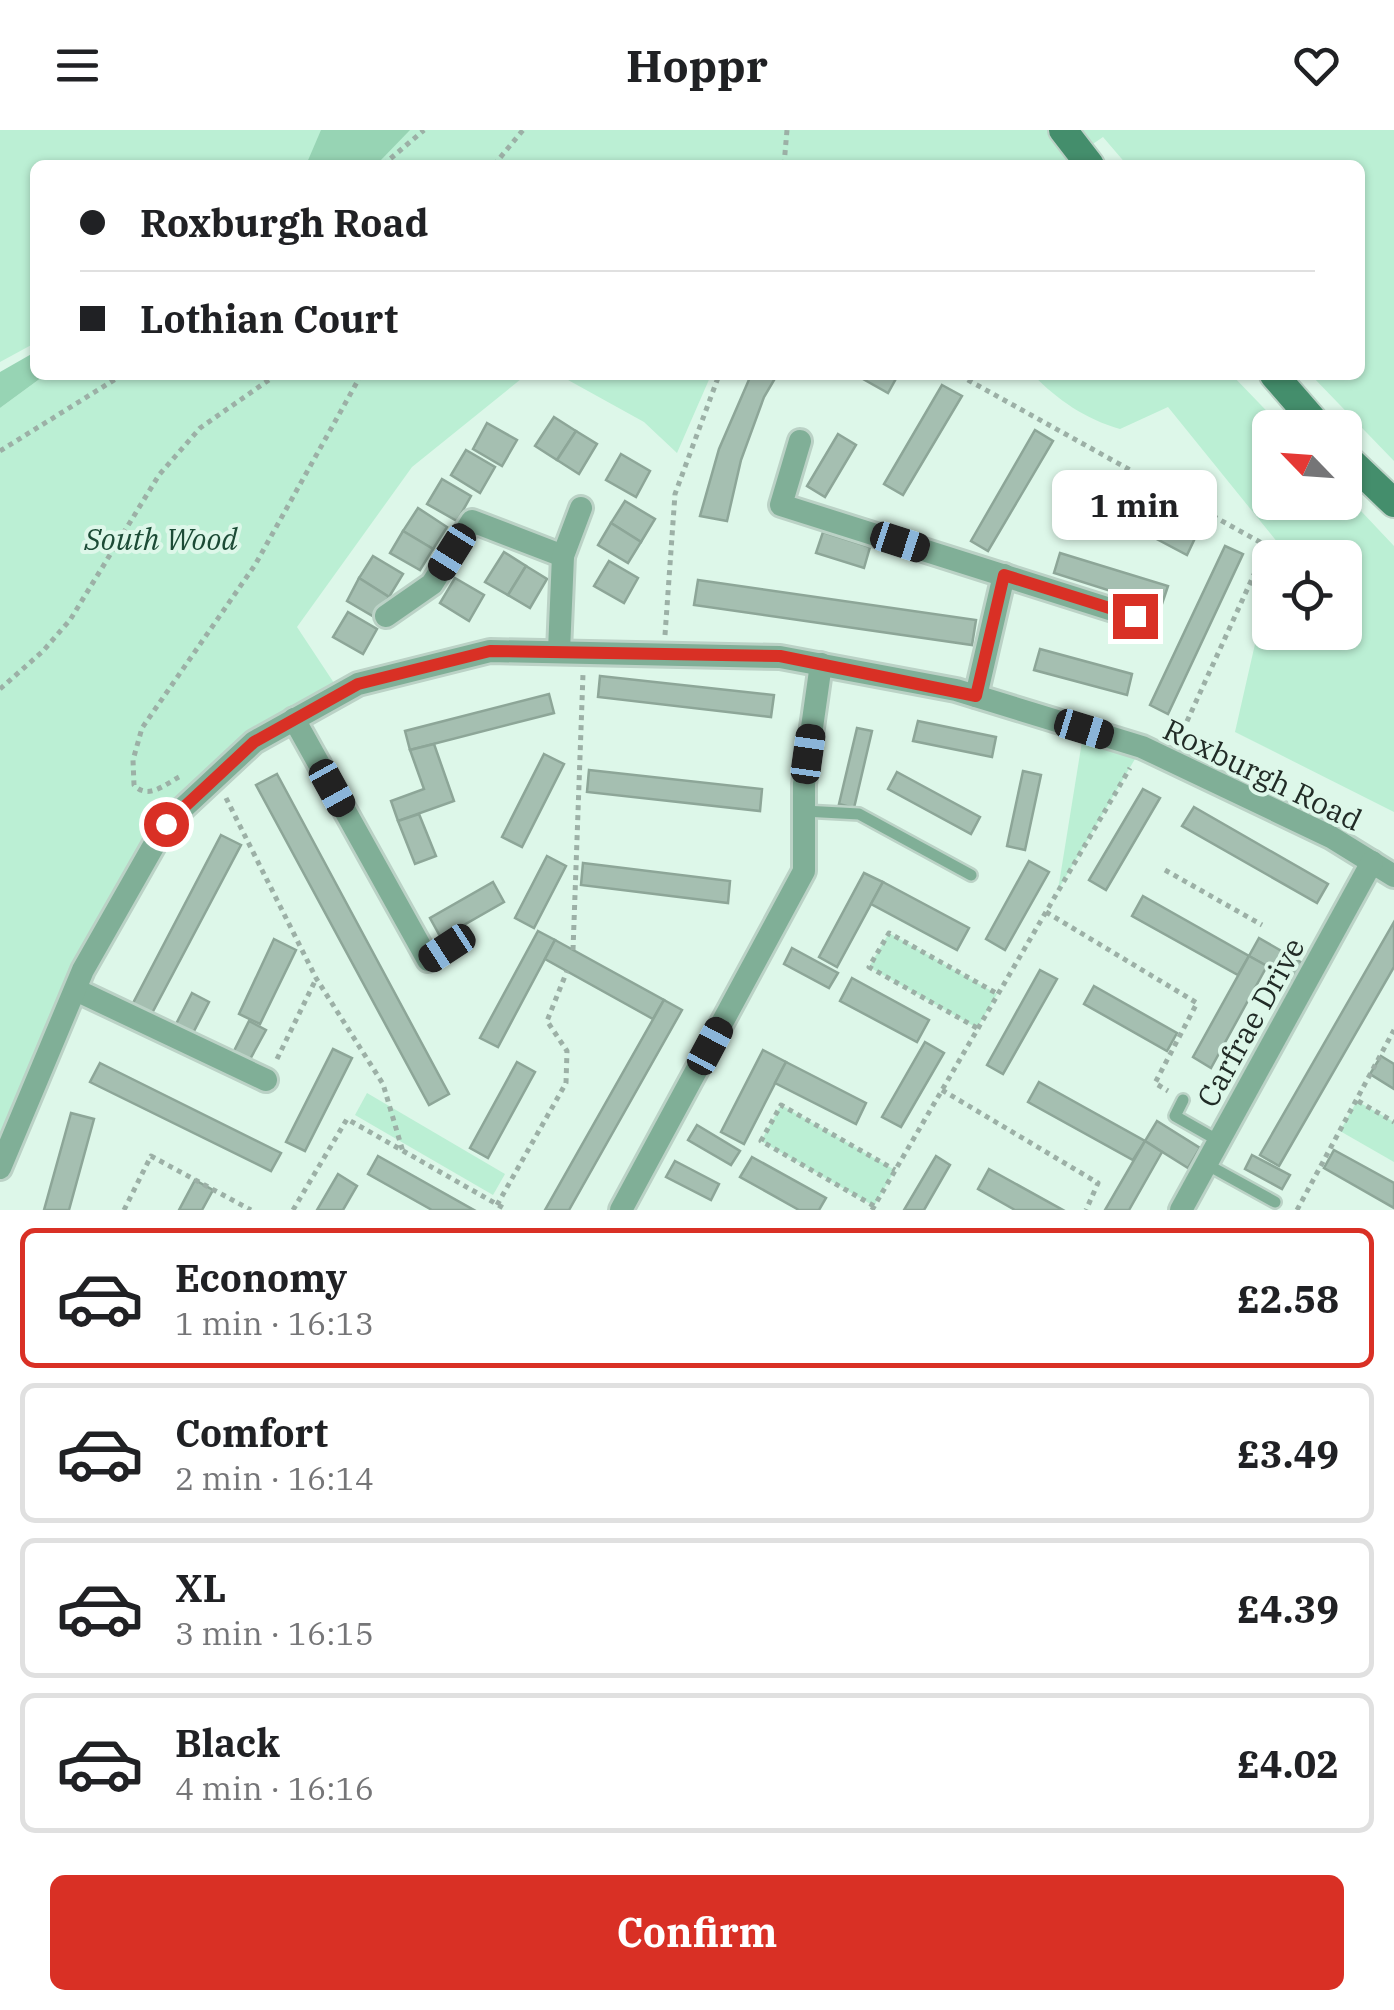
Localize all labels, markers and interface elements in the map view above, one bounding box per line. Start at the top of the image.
text: Hoppr [626,36,768,94]
icon: menu [50,38,105,93]
icon: heart [1289,38,1344,93]
text: Roxburgh Road [140,198,429,247]
text: Lothian Court [140,294,398,343]
north arrow [1252,410,1362,520]
map controls [1252,410,1362,650]
callout: 1 min [1052,471,1218,541]
text: 1 min [1090,484,1179,526]
car [867,518,933,566]
park label: South Wood [83,519,238,558]
car [423,519,481,585]
button: locate [1252,540,1362,650]
route end [1113,594,1158,639]
car [1051,706,1117,752]
street label: Roxburgh Road [1157,709,1369,839]
car [789,722,827,786]
car [304,754,360,822]
route start [144,802,189,847]
car [414,919,480,977]
street label: Carfrae Drive [1187,930,1313,1114]
car [683,1012,737,1080]
icon: car [55,1253,145,1343]
text: Economy [175,1253,347,1302]
text: £2.58 [1237,1274,1339,1323]
text: 1 min · 16:13 [175,1302,374,1344]
icon: car [55,1408,145,1498]
text: Comfort [175,1408,328,1457]
text: £3.49 [1237,1429,1339,1478]
text: 2 min · 16:14 [175,1457,374,1499]
icon: car [55,1563,145,1653]
text: XL [175,1563,226,1612]
text: £4.39 [1237,1584,1339,1633]
text: 3 min · 16:15 [175,1612,374,1654]
icon: car [55,1718,145,1808]
text: Black [175,1718,280,1767]
text: £4.02 [1237,1739,1339,1788]
text: 4 min · 16:16 [175,1767,374,1809]
button: Confirm [50,1875,1344,1990]

